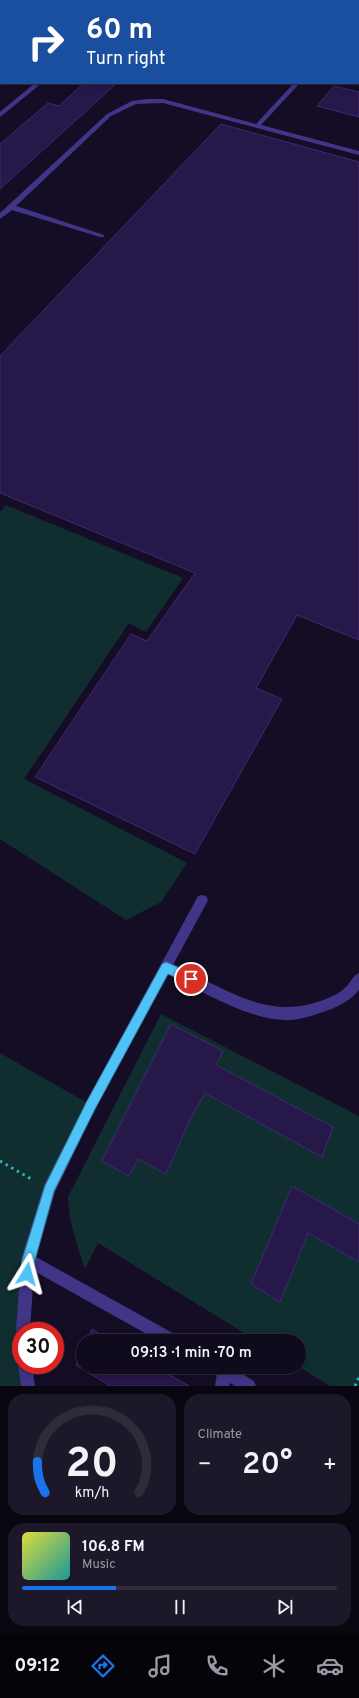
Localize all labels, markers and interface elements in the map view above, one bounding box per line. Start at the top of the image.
text: 60 m [86,13,153,49]
icon: right [20,16,72,68]
text: Turn right [86,48,166,71]
pin [174,962,208,996]
icon: arrive [180,968,202,990]
position arrow [6,1253,48,1295]
speed limit sign: 30 [12,1322,64,1374]
text: 09:13 · 1 min · 70 m [130,1344,252,1363]
text: Climate [198,1427,242,1443]
text: 20 [65,1438,118,1491]
text: 20° [242,1447,292,1484]
text: − [198,1452,212,1479]
text: + [323,1452,337,1479]
text: km/h [74,1483,109,1501]
text: 106.8 FM [82,1538,145,1557]
text: Music [82,1557,116,1573]
icon: previous [64,1596,86,1618]
icon: pause [169,1596,191,1618]
icon: next [274,1596,296,1618]
icon: directions [89,1652,117,1680]
icon: music [146,1652,174,1680]
icon: phone [203,1652,231,1680]
icon: climate [260,1652,288,1680]
icon: car [316,1652,344,1680]
text: 09:12 [14,1655,60,1678]

